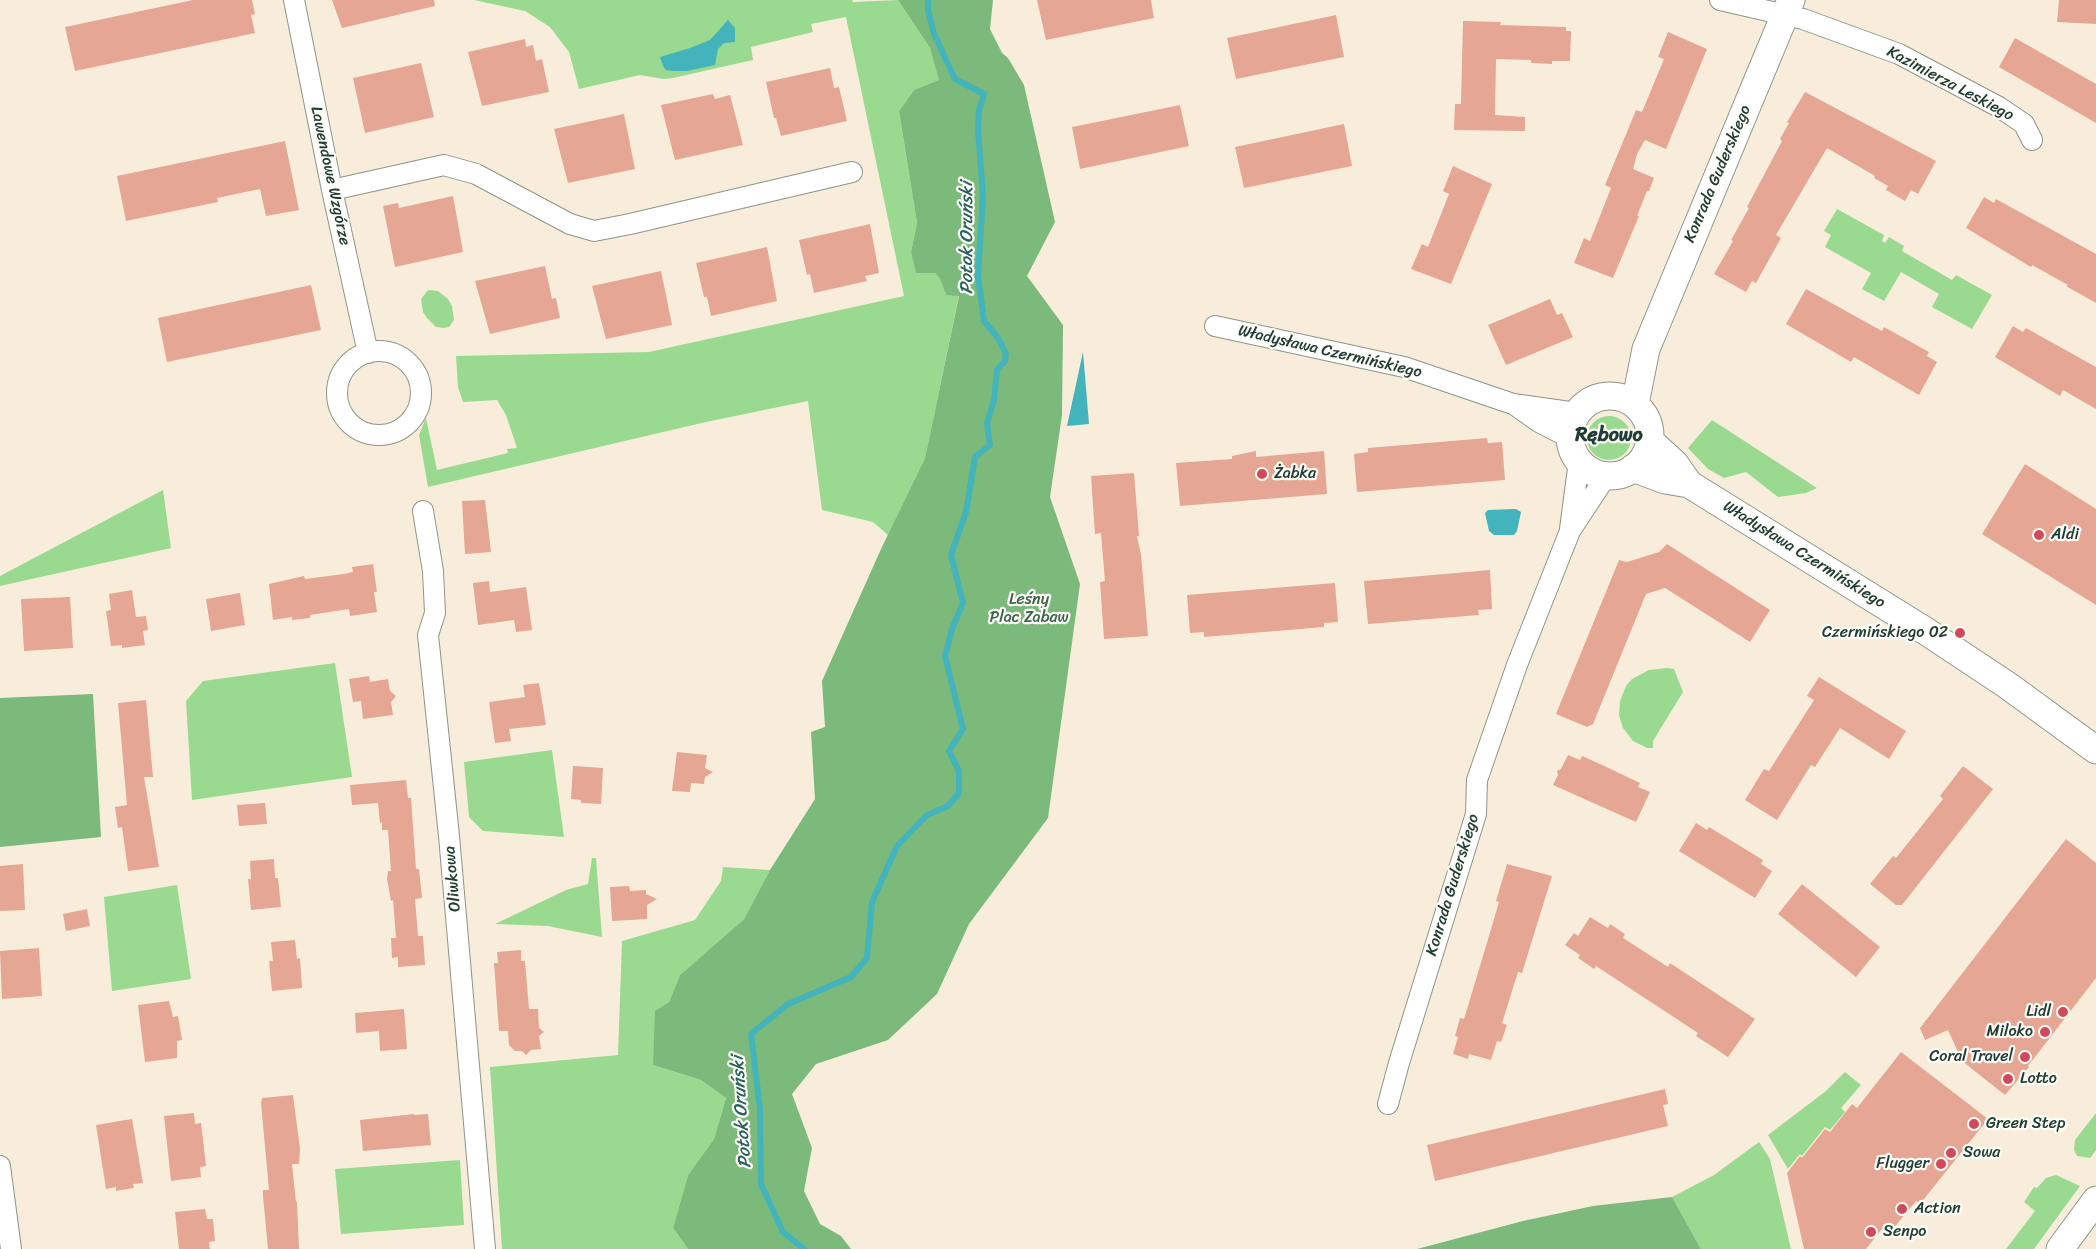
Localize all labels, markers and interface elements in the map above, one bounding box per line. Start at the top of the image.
street label: Kazimierza Leskiego [1883,42,2017,126]
street label: Konrada Guderskiego [1680,102,1756,246]
street label: Lawendowe Wzgórze [306,105,354,247]
water label: Potok Oruński [956,182,978,294]
street label: Władysława Czermińskiego [1236,322,1424,382]
district label: Rębowo [1575,424,1643,448]
place label: Żabka [1274,464,1316,484]
marker: Żabka [1255,467,1269,481]
street label: Władysława Czermińskiego [1719,497,1889,613]
place label: Aldi [2051,525,2079,545]
marker: Aldi [2032,528,2046,542]
park label: Leśny Plac Zabaw [989,590,1069,628]
place label: Czermińskiego 02 [1822,623,1948,643]
marker: Czermińskiego 02 [1953,626,1967,640]
street label: Konrada Guderskiego [1422,812,1484,958]
street label: Oliwkowa [441,845,465,913]
place label: Lidl [2026,1002,2051,1022]
marker: Lidl [2056,1005,2070,1019]
place label: Miloko [1986,1022,2033,1042]
marker: Miloko [2038,1025,2052,1039]
place label: Coral Travel [1929,1047,2013,1067]
marker: Coral Travel [2018,1050,2032,1064]
water label: Potok Oruński [727,1055,757,1169]
place label: Lotto [2020,1069,2057,1089]
marker: Lotto [2001,1072,2015,1086]
place label: Green Step [1986,1114,2065,1134]
marker: Green Step [1967,1117,1981,1131]
place label: Sowa [1963,1143,2000,1163]
marker: Sowa [1944,1146,1958,1160]
place label: Flugger [1876,1154,1929,1174]
marker: Flugger [1934,1157,1948,1171]
place label: Action [1914,1199,1961,1219]
marker: Action [1895,1202,1909,1216]
place label: Senpo [1883,1222,1926,1242]
marker: Senpo [1864,1225,1878,1239]

